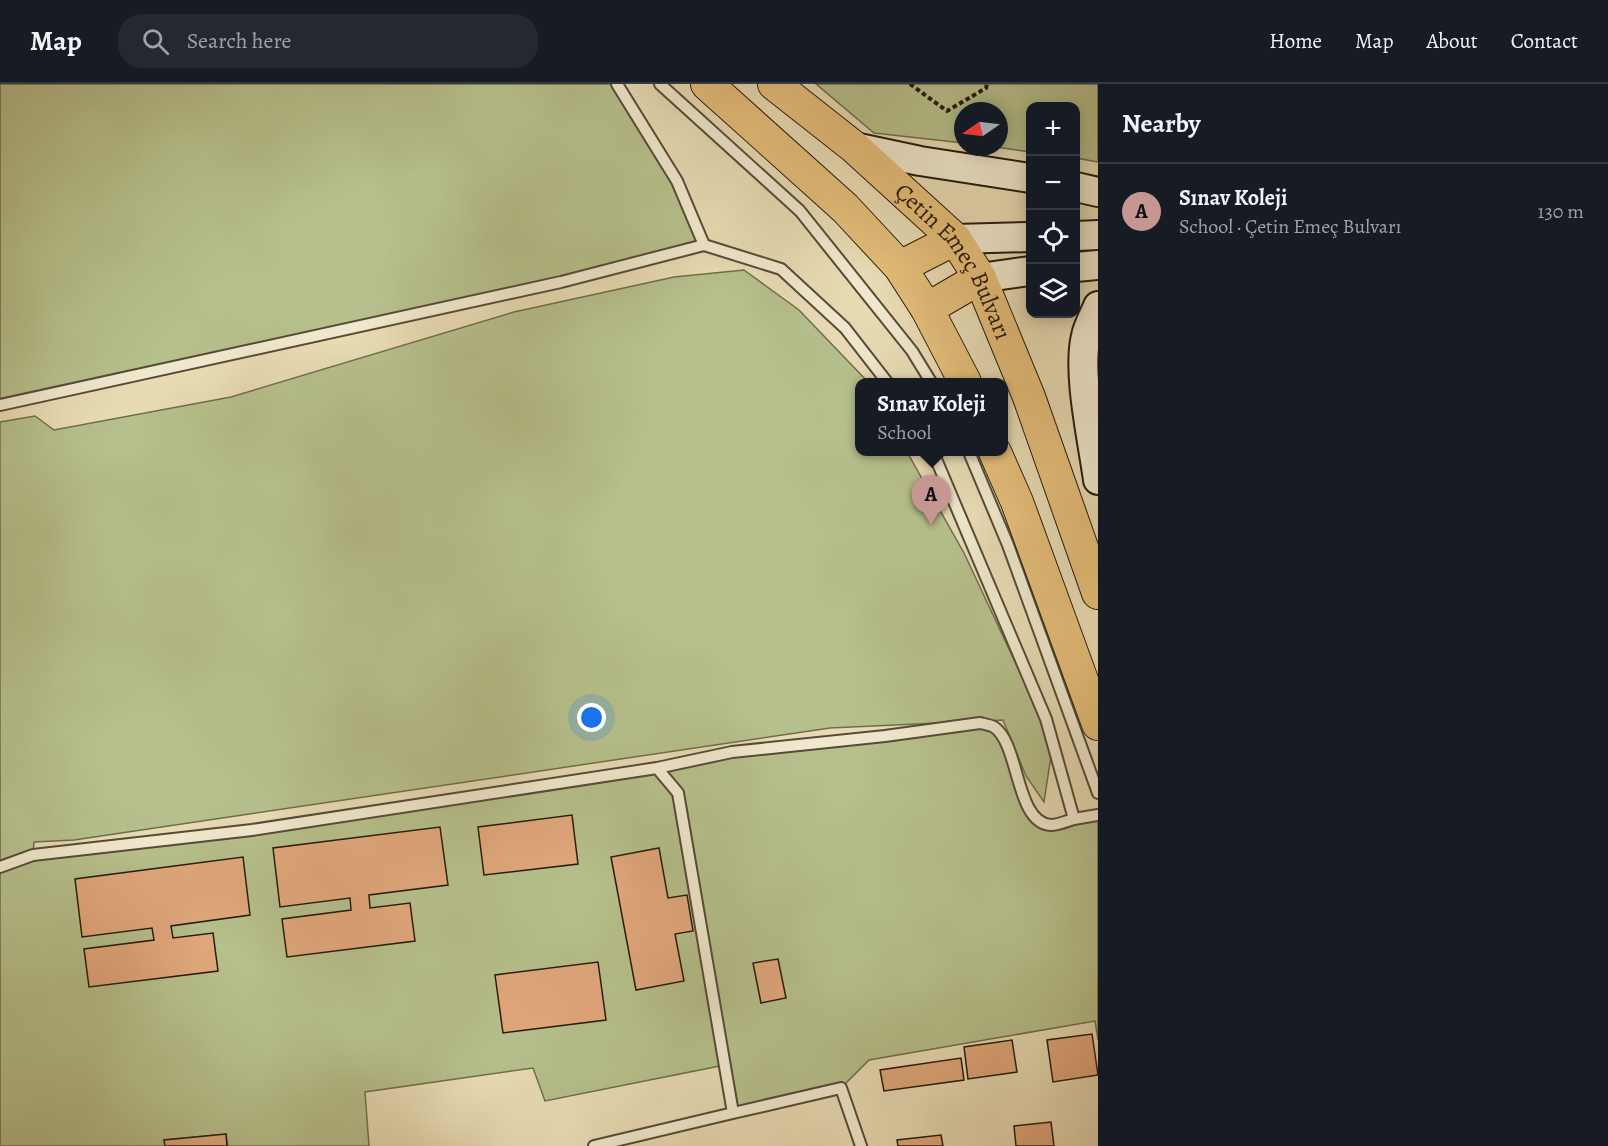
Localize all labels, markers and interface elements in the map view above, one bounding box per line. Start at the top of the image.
search box [118,14,538,68]
text: Map [30,22,82,60]
icon: search [139,25,172,58]
text: Search here [187,26,291,56]
text: Home [1269,27,1322,55]
text: Map [1355,27,1393,55]
text: About [1426,27,1478,55]
text: Contact [1511,27,1578,55]
north arrow [954,102,1008,156]
map controls [1026,102,1080,318]
button: + [1026,102,1080,156]
text: Nearby [1122,106,1201,141]
button: − [1026,156,1080,210]
street label: Çetin Emeç Bulvarı [888,176,1020,344]
text: Sınav Koleji [1179,183,1287,213]
text: A [1135,198,1148,225]
text: 130 m [1538,198,1584,225]
button: locate [1026,210,1080,264]
text: School · Çetin Emeç Bulvarı [1179,213,1401,240]
button: layers [1026,264,1080,318]
popup [855,378,1008,456]
text: Sınav Koleji [877,389,986,419]
text: School [877,419,931,446]
pin: A [912,476,950,525]
your location [577,703,606,732]

